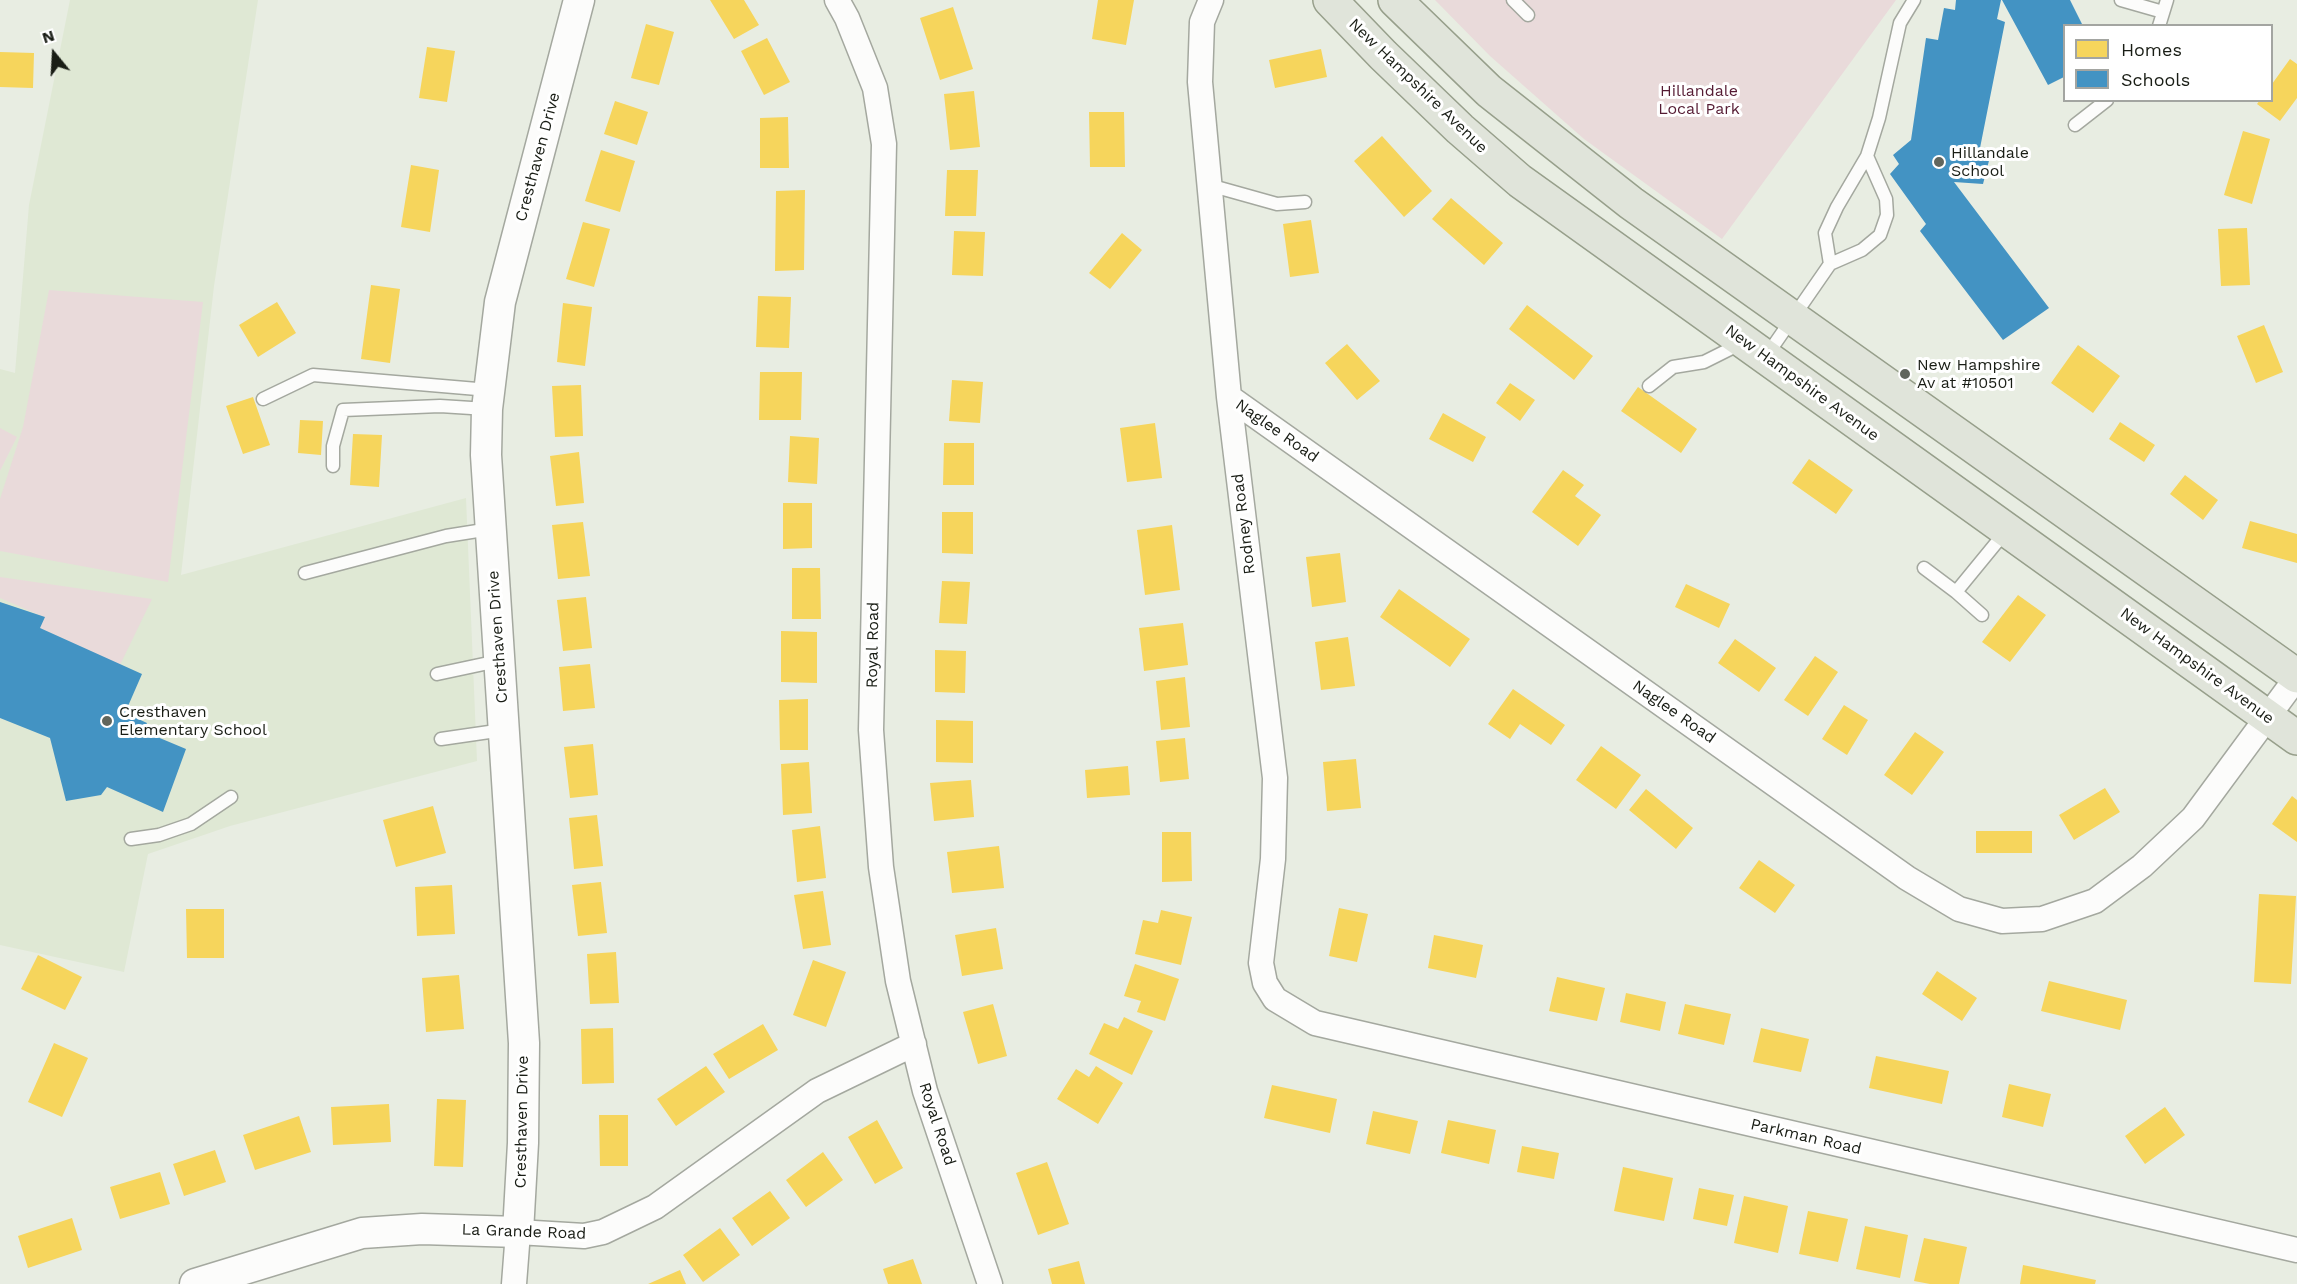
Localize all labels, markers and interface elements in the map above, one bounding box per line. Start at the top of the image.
street label: New Hampshire Avenue [1345,15,1491,157]
north arrow [24,24,84,84]
legend [2063,24,2273,102]
text: N [40,26,57,47]
text: Homes [2121,39,2182,60]
text: Schools [2121,69,2190,90]
park label: Hillandale Local Park [1658,81,1740,119]
street label: Cresthaven Drive [512,90,564,224]
place label: Hillandale School [1951,143,2029,181]
marker: Hillandale School [1932,155,1946,169]
street label: New Hampshire Avenue [1721,321,1883,445]
place label: New Hampshire Av at #10501 [1917,355,2041,393]
marker: New Hampshire Av at #10501 [1898,367,1912,381]
street label: Naglee Road [1232,395,1322,467]
street label: Rodney Road [1228,472,1260,576]
street label: Cresthaven Drive [484,570,512,704]
street label: Royal Road [863,602,883,688]
street label: New Hampshire Avenue [2116,604,2278,728]
street label: Naglee Road [1629,676,1719,748]
place label: Cresthaven Elementary School [119,702,267,740]
marker: Cresthaven Elementary School [100,714,114,728]
street label: Cresthaven Drive [511,1055,533,1189]
street label: Royal Road [915,1080,959,1168]
street label: Parkman Road [1749,1115,1863,1159]
street label: La Grande Road [461,1220,587,1244]

